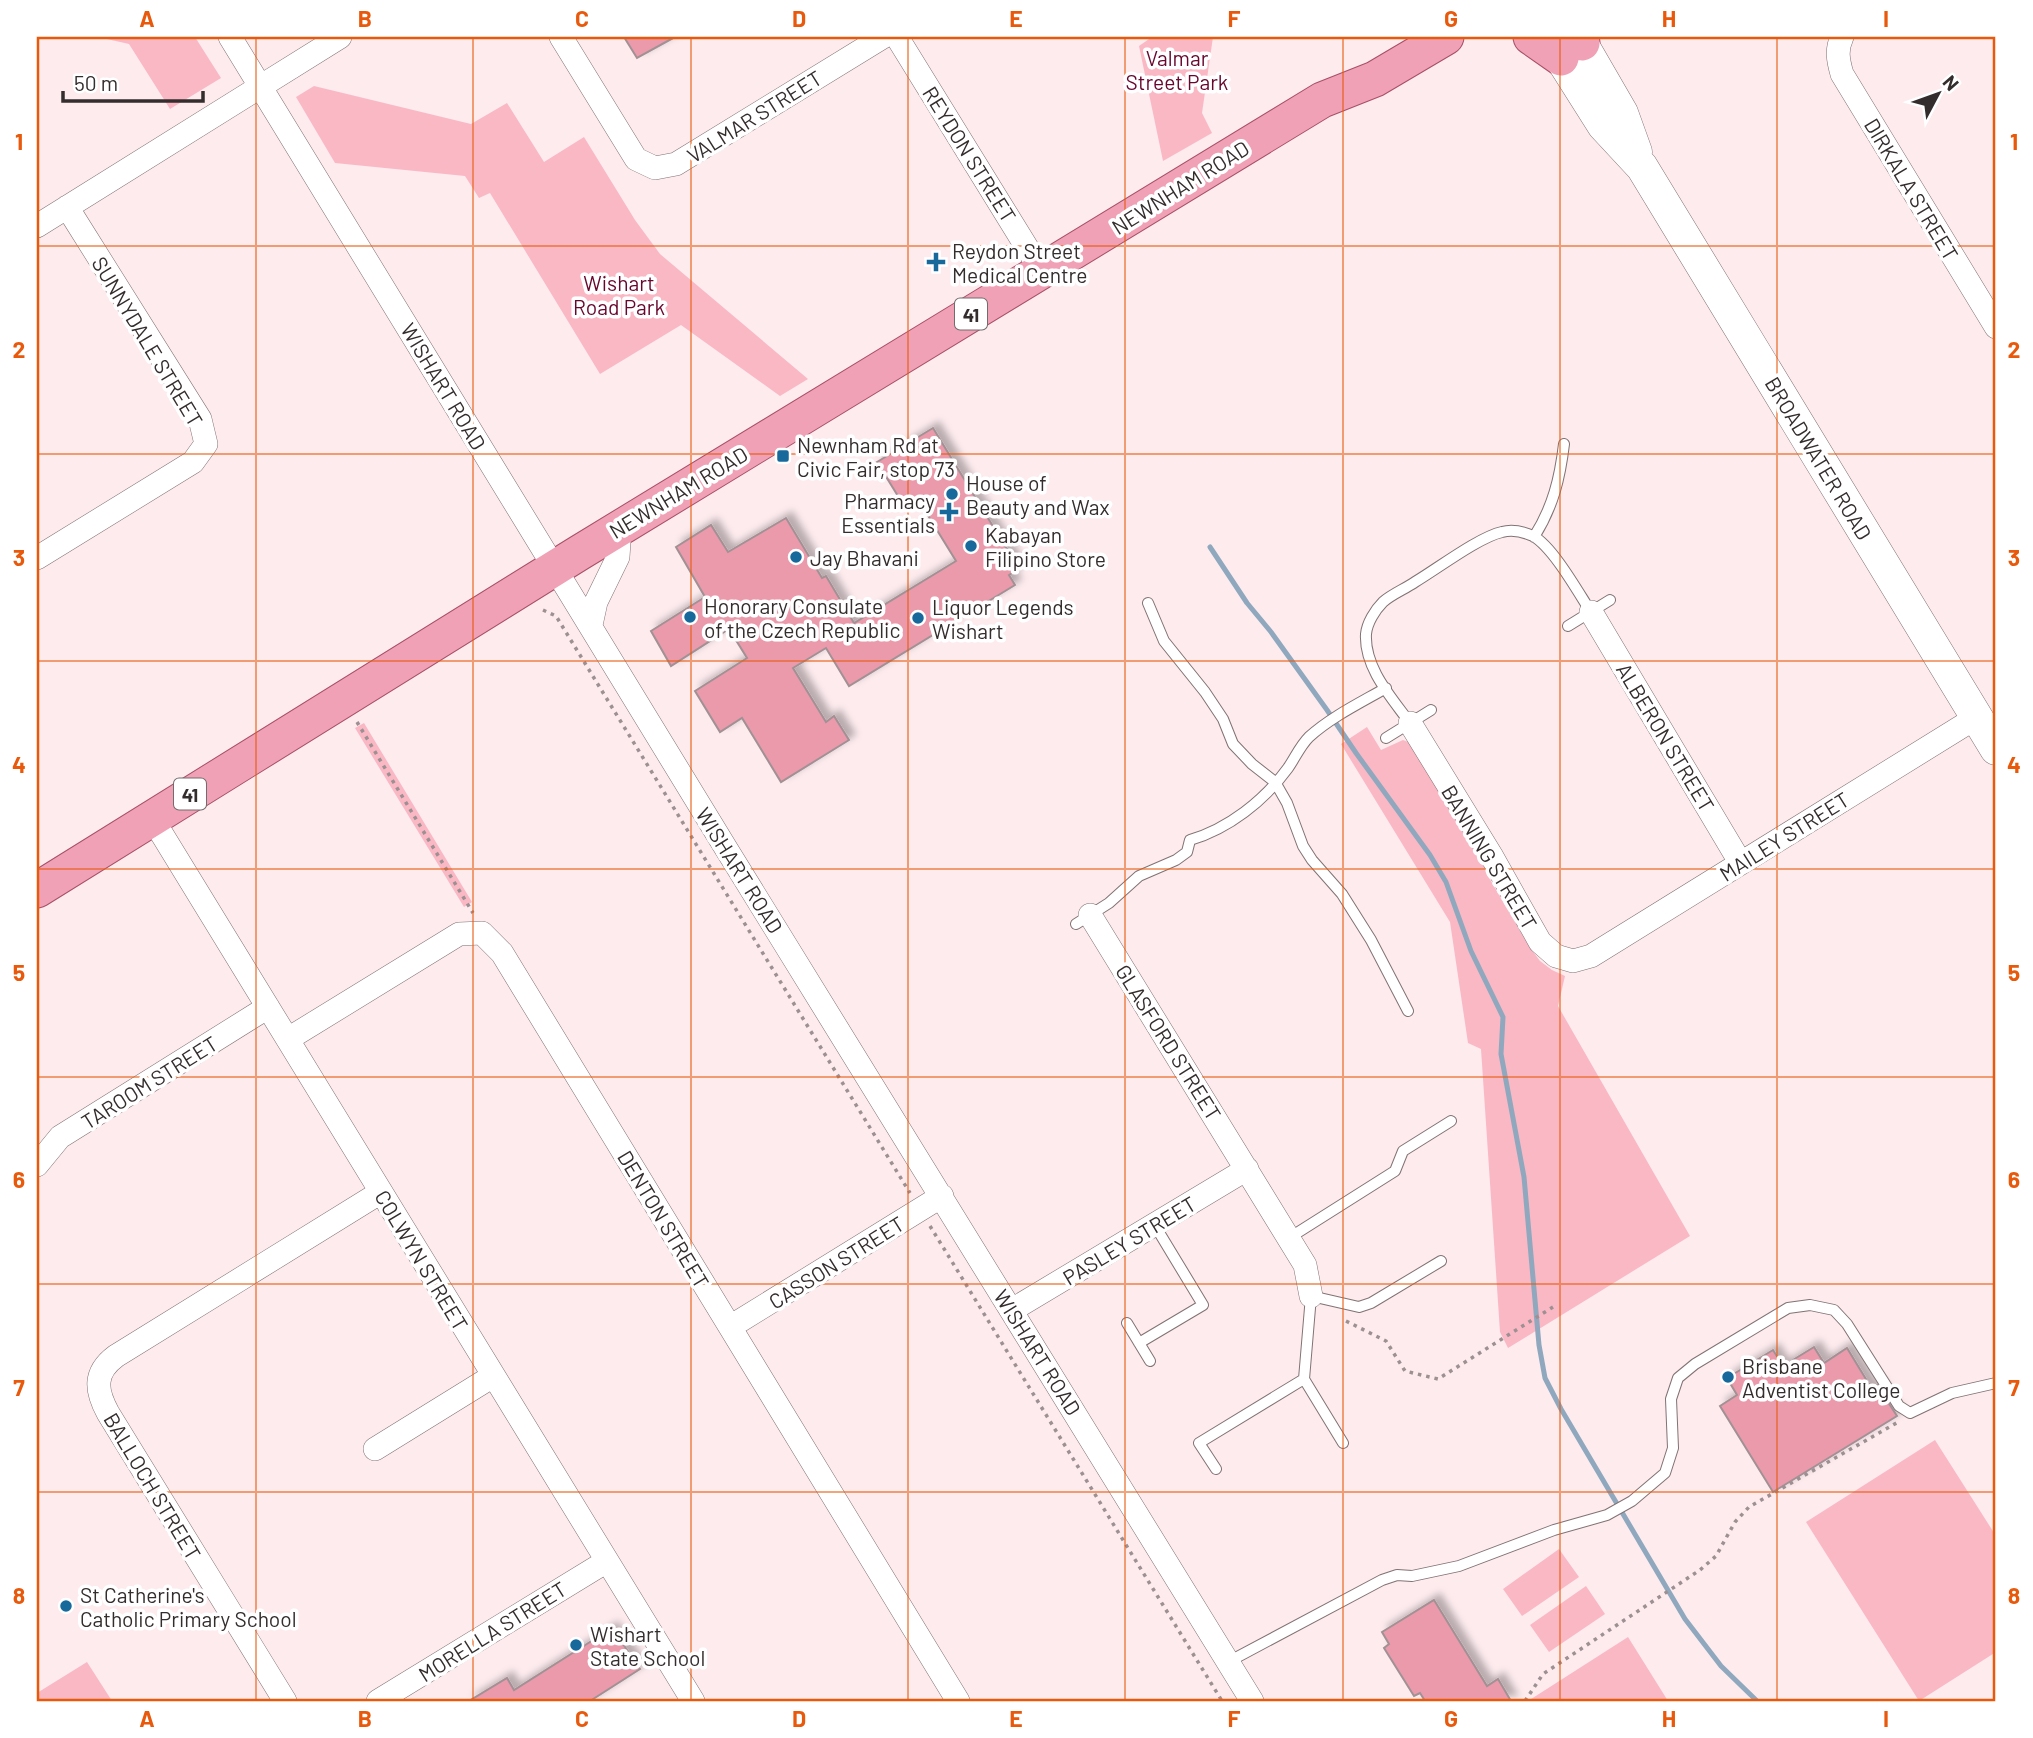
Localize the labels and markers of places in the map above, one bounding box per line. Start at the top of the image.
place label: Reydon Street Medical Centre [952,238,1087,287]
marker: Reydon Street Medical Centre [926,252,946,272]
place label: Newnham Rd at Civic Fair, stop 73 [797,432,955,481]
marker: Newnham Rd at Civic Fair, stop 73 [775,448,791,464]
place label: House of Beauty and Wax [966,470,1110,519]
marker: House of Beauty and Wax [944,486,960,502]
place label: Pharmacy Essentials [841,488,935,537]
marker: Pharmacy Essentials [941,504,957,520]
place label: Kabayan Filipino Store [985,522,1106,571]
marker: Kabayan Filipino Store [963,538,979,554]
place label: Jay Bhavani [810,545,919,570]
marker: Jay Bhavani [788,549,804,565]
place label: Honorary Consulate of the Czech Republic [704,593,900,642]
place label: Liquor Legends Wishart [932,594,1074,643]
marker: Honorary Consulate of the Czech Republic [682,609,698,625]
marker: Liquor Legends Wishart [910,610,926,626]
place label: Brisbane Adventist College [1742,1353,1900,1402]
marker: Brisbane Adventist College [1720,1369,1736,1385]
place label: St Catherine's Catholic Primary School [80,1582,297,1631]
marker: St Catherine's Catholic Primary School [58,1598,74,1614]
place label: Wishart State School [590,1621,705,1670]
marker: Wishart State School [568,1637,584,1653]

